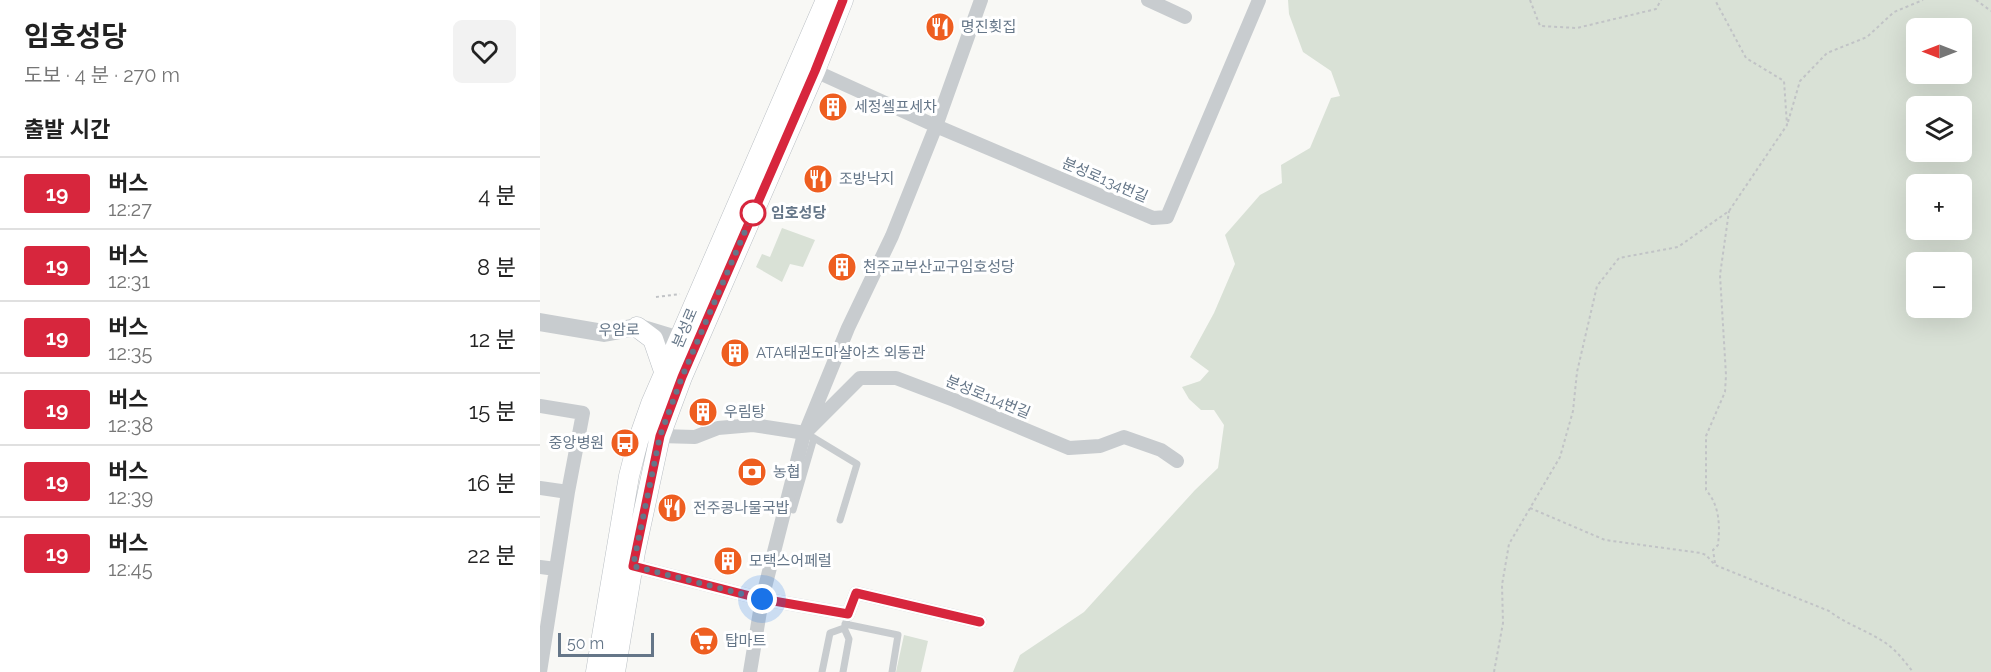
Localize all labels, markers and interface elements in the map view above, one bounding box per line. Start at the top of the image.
restaurant icon: 명진횟집 [924,11,956,43]
place label: 명진횟집 [961,18,1016,36]
north arrow [1906,18,1972,84]
map controls [1906,18,1972,318]
text: 임호성당 [24,20,127,53]
button: heart [453,20,516,83]
text: 도보 · 4 분 · 270 m [24,63,180,87]
building icon: 세정셀프세차 [817,91,849,123]
button: layers [1906,96,1972,162]
place label: 세정셀프세차 [854,98,937,116]
text: 출발 시간 [24,116,110,142]
street label: 분성로134번길 [1059,154,1151,206]
restaurant icon: 조방낙지 [802,163,834,195]
text: 버스 [108,170,148,196]
place label: 조방낙지 [839,170,894,188]
button: + [1906,174,1972,240]
text: 19 [46,181,68,206]
text: 4 분 [478,182,516,208]
text: 12:27 [108,197,152,221]
marker: 임호성당 [740,200,766,226]
place label: 임호성당 [771,204,826,222]
text: 버스 [108,242,148,268]
building icon: 천주교부산교구임호성당 [826,251,858,283]
button: − [1906,252,1972,318]
text: 19 [46,253,68,278]
text: 8 분 [477,254,516,280]
place label: 천주교부산교구임호성당 [863,258,1015,276]
text: 12:31 [108,269,150,293]
street label: 분성로 [669,305,701,351]
text: 버스 [108,314,148,340]
street label: 우암로 [598,321,640,339]
text: 19 [46,325,68,350]
text: 12 분 [469,326,516,352]
building icon: ATA태권도마샬아츠 외동관 [719,337,751,369]
text: 12:35 [108,341,152,365]
place label: ATA태권도마샬아츠 외동관 [756,344,925,362]
street label: 분성로114번길 [943,372,1033,422]
text: 버스 [108,386,148,412]
building icon: 우림탕 [687,396,719,428]
text: 19 [46,397,68,422]
text: 15 분 [469,398,516,424]
place label: 우림탕 [724,403,766,421]
text: 12:38 [108,413,153,437]
bus stop icon: 중앙병원 [609,427,641,459]
place label: 중앙병원 [549,434,604,452]
bank icon: 농협 [736,456,768,488]
text: 버스 [108,458,148,484]
place label: 농협 [773,463,801,481]
text: 19 [46,469,68,494]
text: 16 분 [467,470,516,496]
text: 12:39 [108,485,153,509]
restaurant icon: 전주콩나물국밥 [656,492,688,524]
place label: 전주콩나물국밥 [693,499,790,517]
text: 버스 [108,530,148,556]
text: 19 [46,541,68,566]
text: 22 분 [467,542,516,568]
building icon: 모택스어페럴 [712,545,744,577]
place label: 모택스어페럴 [749,552,832,570]
text: 12:45 [108,557,153,581]
your location [747,584,777,614]
supermarket icon: 탑마트 [688,625,720,657]
scale bar [558,630,654,658]
place label: 탑마트 [725,632,767,650]
text: 50 m [567,634,604,653]

